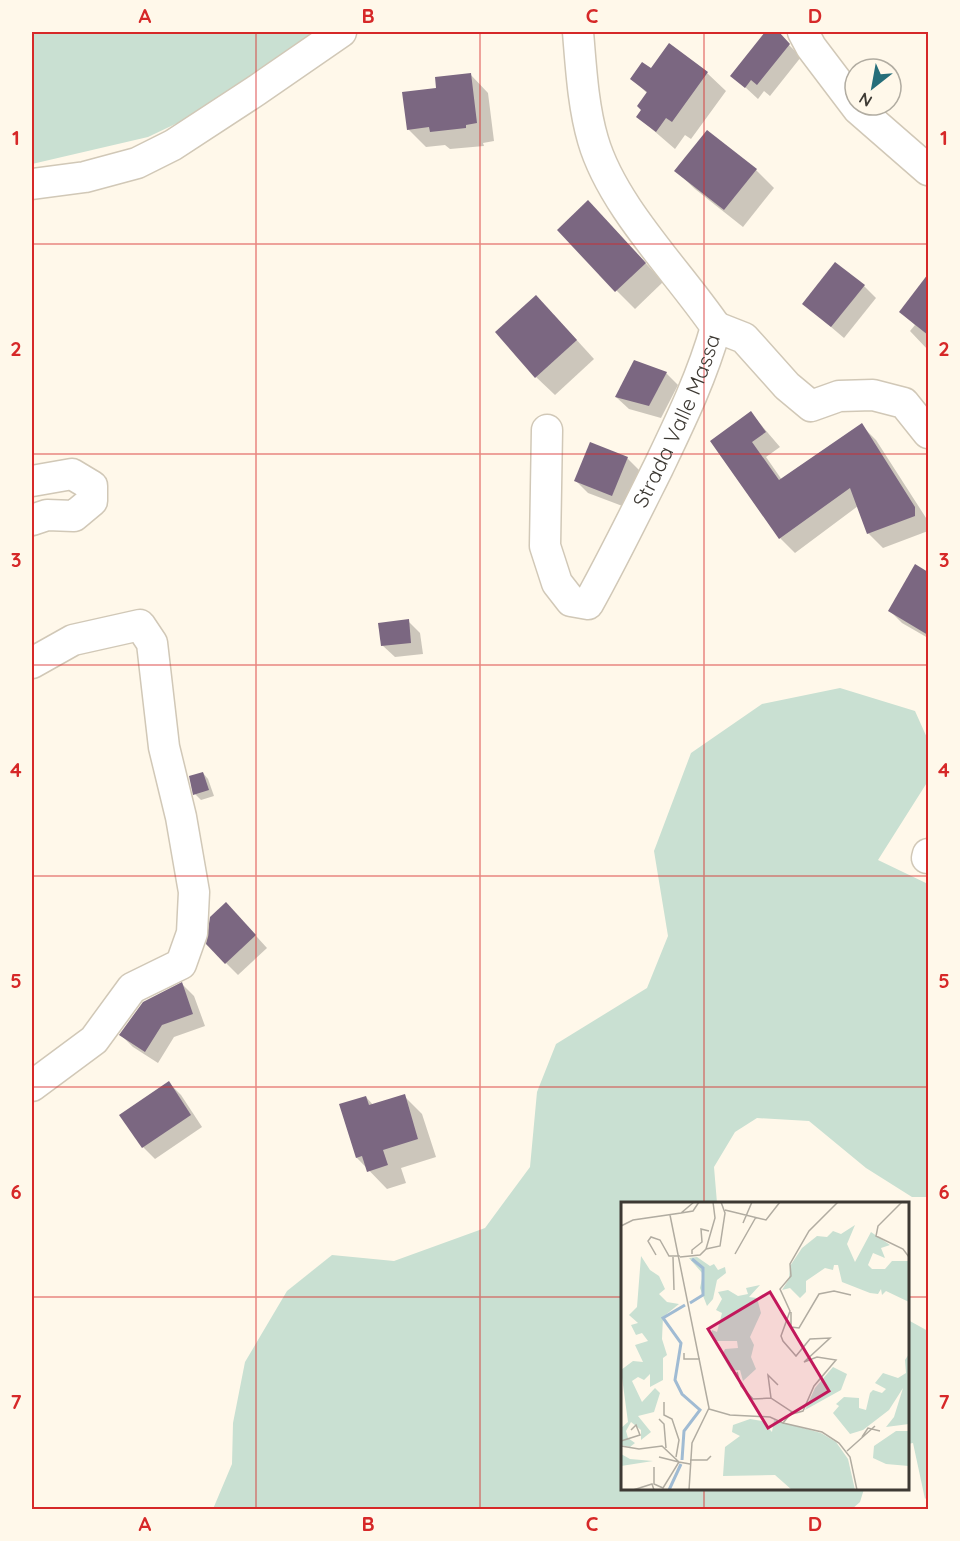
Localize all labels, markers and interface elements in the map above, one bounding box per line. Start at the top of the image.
text: A [139,3,152,28]
text: B [361,3,375,28]
text: C [586,3,599,28]
text: D [808,3,822,28]
north arrow [843,57,903,117]
text: N [855,88,875,111]
text: 1 [12,125,20,150]
text: 1 [940,125,948,150]
street label: Strada Valle Massa [626,331,725,511]
text: 2 [10,336,22,361]
text: 2 [938,336,950,361]
text: 3 [11,547,21,572]
text: 3 [939,547,949,572]
text: 4 [10,757,22,782]
text: 4 [938,757,950,782]
text: 5 [10,968,22,993]
text: 5 [938,968,950,993]
text: 6 [10,1179,22,1204]
text: 6 [938,1179,950,1204]
inset map [621,1202,909,1490]
text: 7 [11,1389,22,1414]
text: 7 [939,1389,950,1414]
text: A [139,1511,152,1536]
text: B [361,1511,375,1536]
text: C [586,1511,599,1536]
text: D [808,1511,822,1536]

